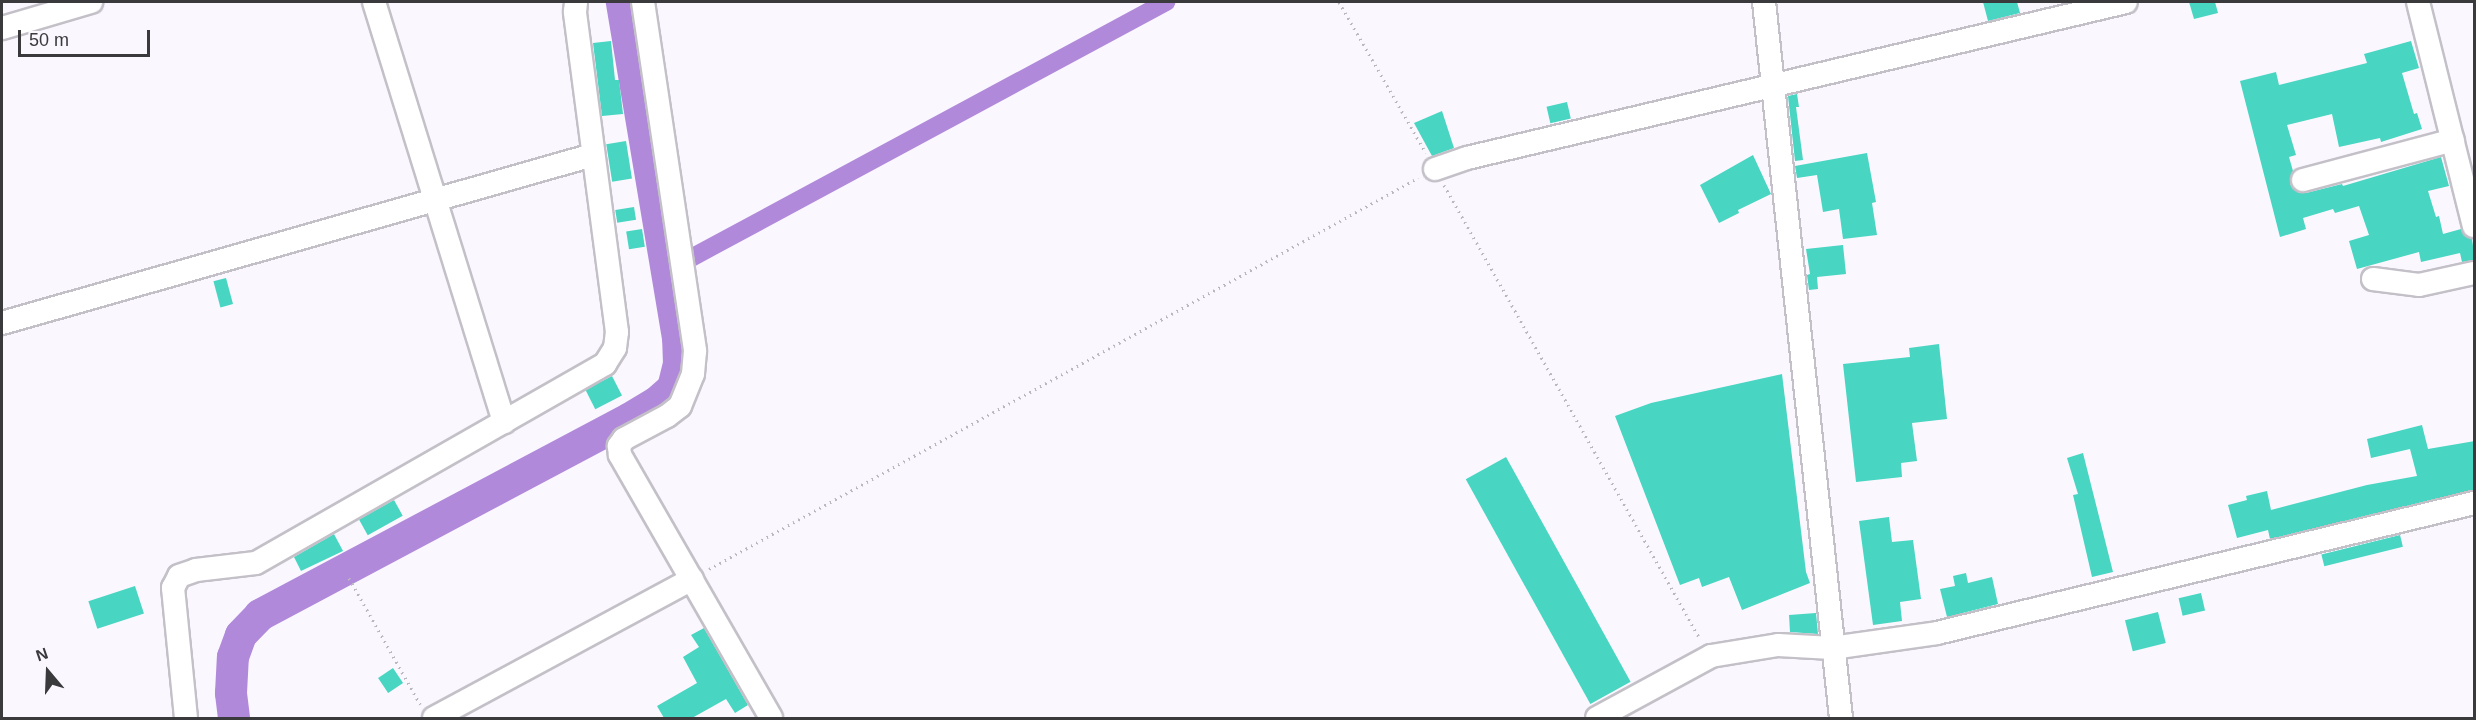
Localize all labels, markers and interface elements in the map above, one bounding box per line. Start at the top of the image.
scale bar [21,18,153,56]
text: 50 m [29,30,69,50]
north arrow [18,642,78,702]
text: N [34,645,50,664]

